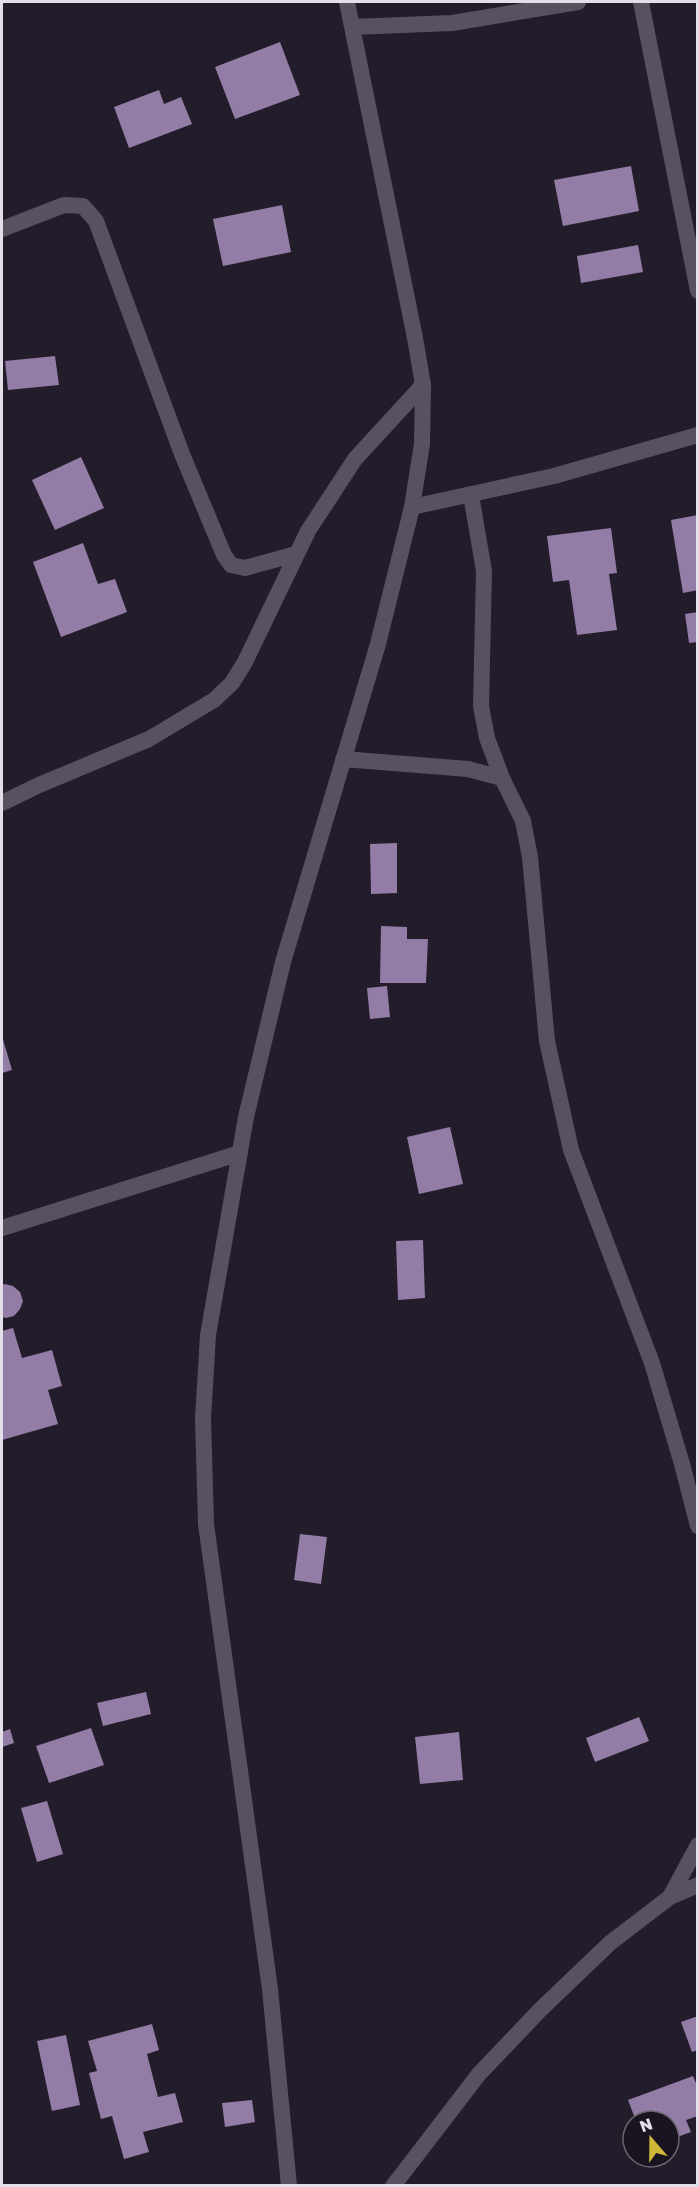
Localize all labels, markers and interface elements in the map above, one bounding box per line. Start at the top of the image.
north arrow [621,2109,681,2169]
text: N [637,2113,655,2136]

